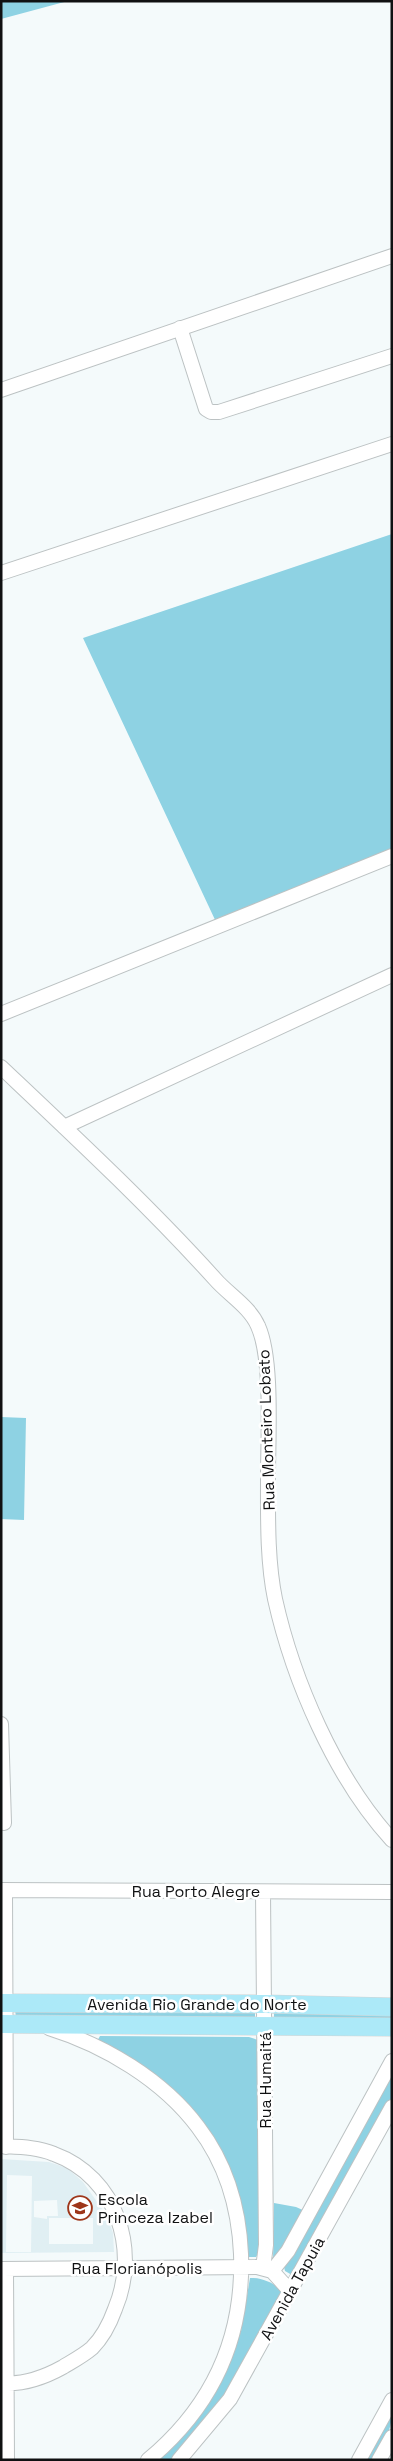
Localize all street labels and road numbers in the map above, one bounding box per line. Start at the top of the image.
street label: Rua Monteiro Lobato [253,1349,280,1511]
street label: Rua Porto Alegre [132,1881,260,1902]
street label: Avenida Rio Grande do Norte [87,1994,307,2015]
street label: Rua Humaitá [255,2032,276,2128]
street label: Avenida Tapuia [255,2233,329,2344]
street label: Rua Florianópolis [72,2258,202,2279]

